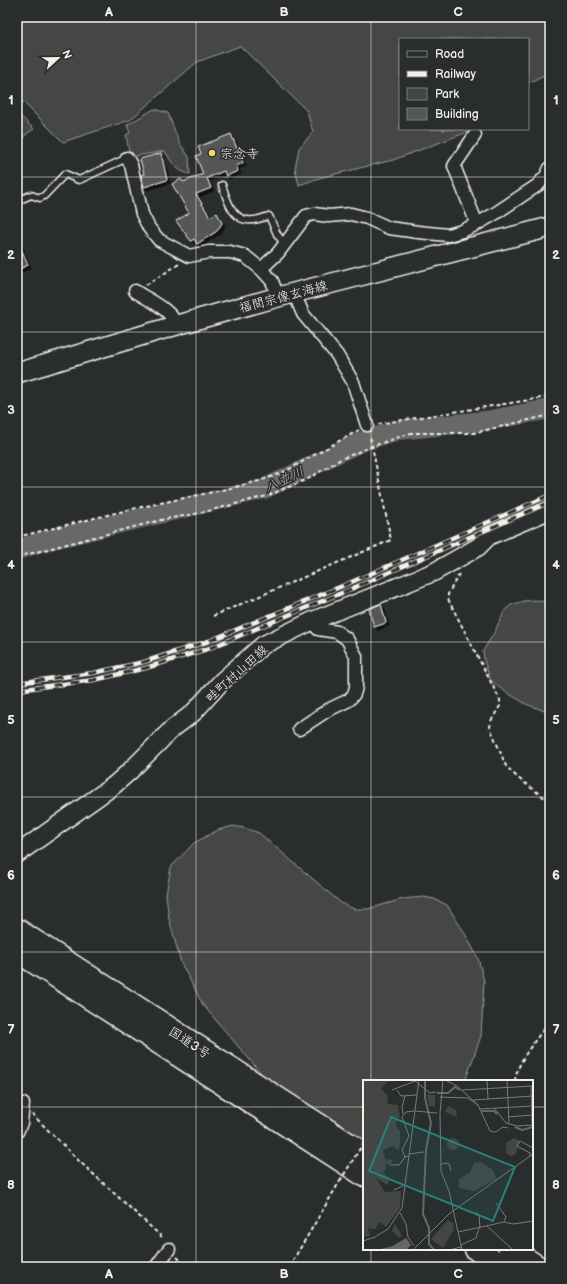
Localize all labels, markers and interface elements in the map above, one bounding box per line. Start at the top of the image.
text: A [104,4,113,20]
text: B [279,4,289,20]
text: C [453,4,463,20]
north arrow [38,38,78,78]
legend [399,38,529,130]
text: Road [435,47,464,62]
text: N [59,48,74,61]
text: Railway [435,67,477,82]
text: Park [435,87,459,102]
text: 1 [8,92,14,108]
text: 1 [553,92,559,108]
text: Building [435,107,479,122]
place label: 宗念寺 [220,146,259,162]
marker: 宗念寺 [207,148,217,158]
text: 2 [7,247,15,263]
text: 2 [552,247,560,263]
street label: 福間宗像玄海線 [237,277,330,316]
text: 3 [7,402,15,418]
text: 3 [552,402,560,418]
water label: 八並川 [262,463,307,496]
text: 4 [7,557,15,573]
text: 4 [552,557,560,573]
street label: 畦町村山田線 [202,641,272,706]
text: 5 [7,712,15,728]
text: 5 [552,712,560,728]
text: 6 [7,867,15,883]
text: 6 [552,867,560,883]
text: 7 [7,1022,15,1038]
text: 7 [552,1022,560,1038]
street label: 国道3号 [165,1023,214,1062]
inset map [363,1080,533,1250]
text: 8 [7,1177,15,1193]
text: 8 [552,1177,560,1193]
text: A [104,1266,113,1282]
text: B [279,1266,289,1282]
text: C [453,1266,463,1282]

